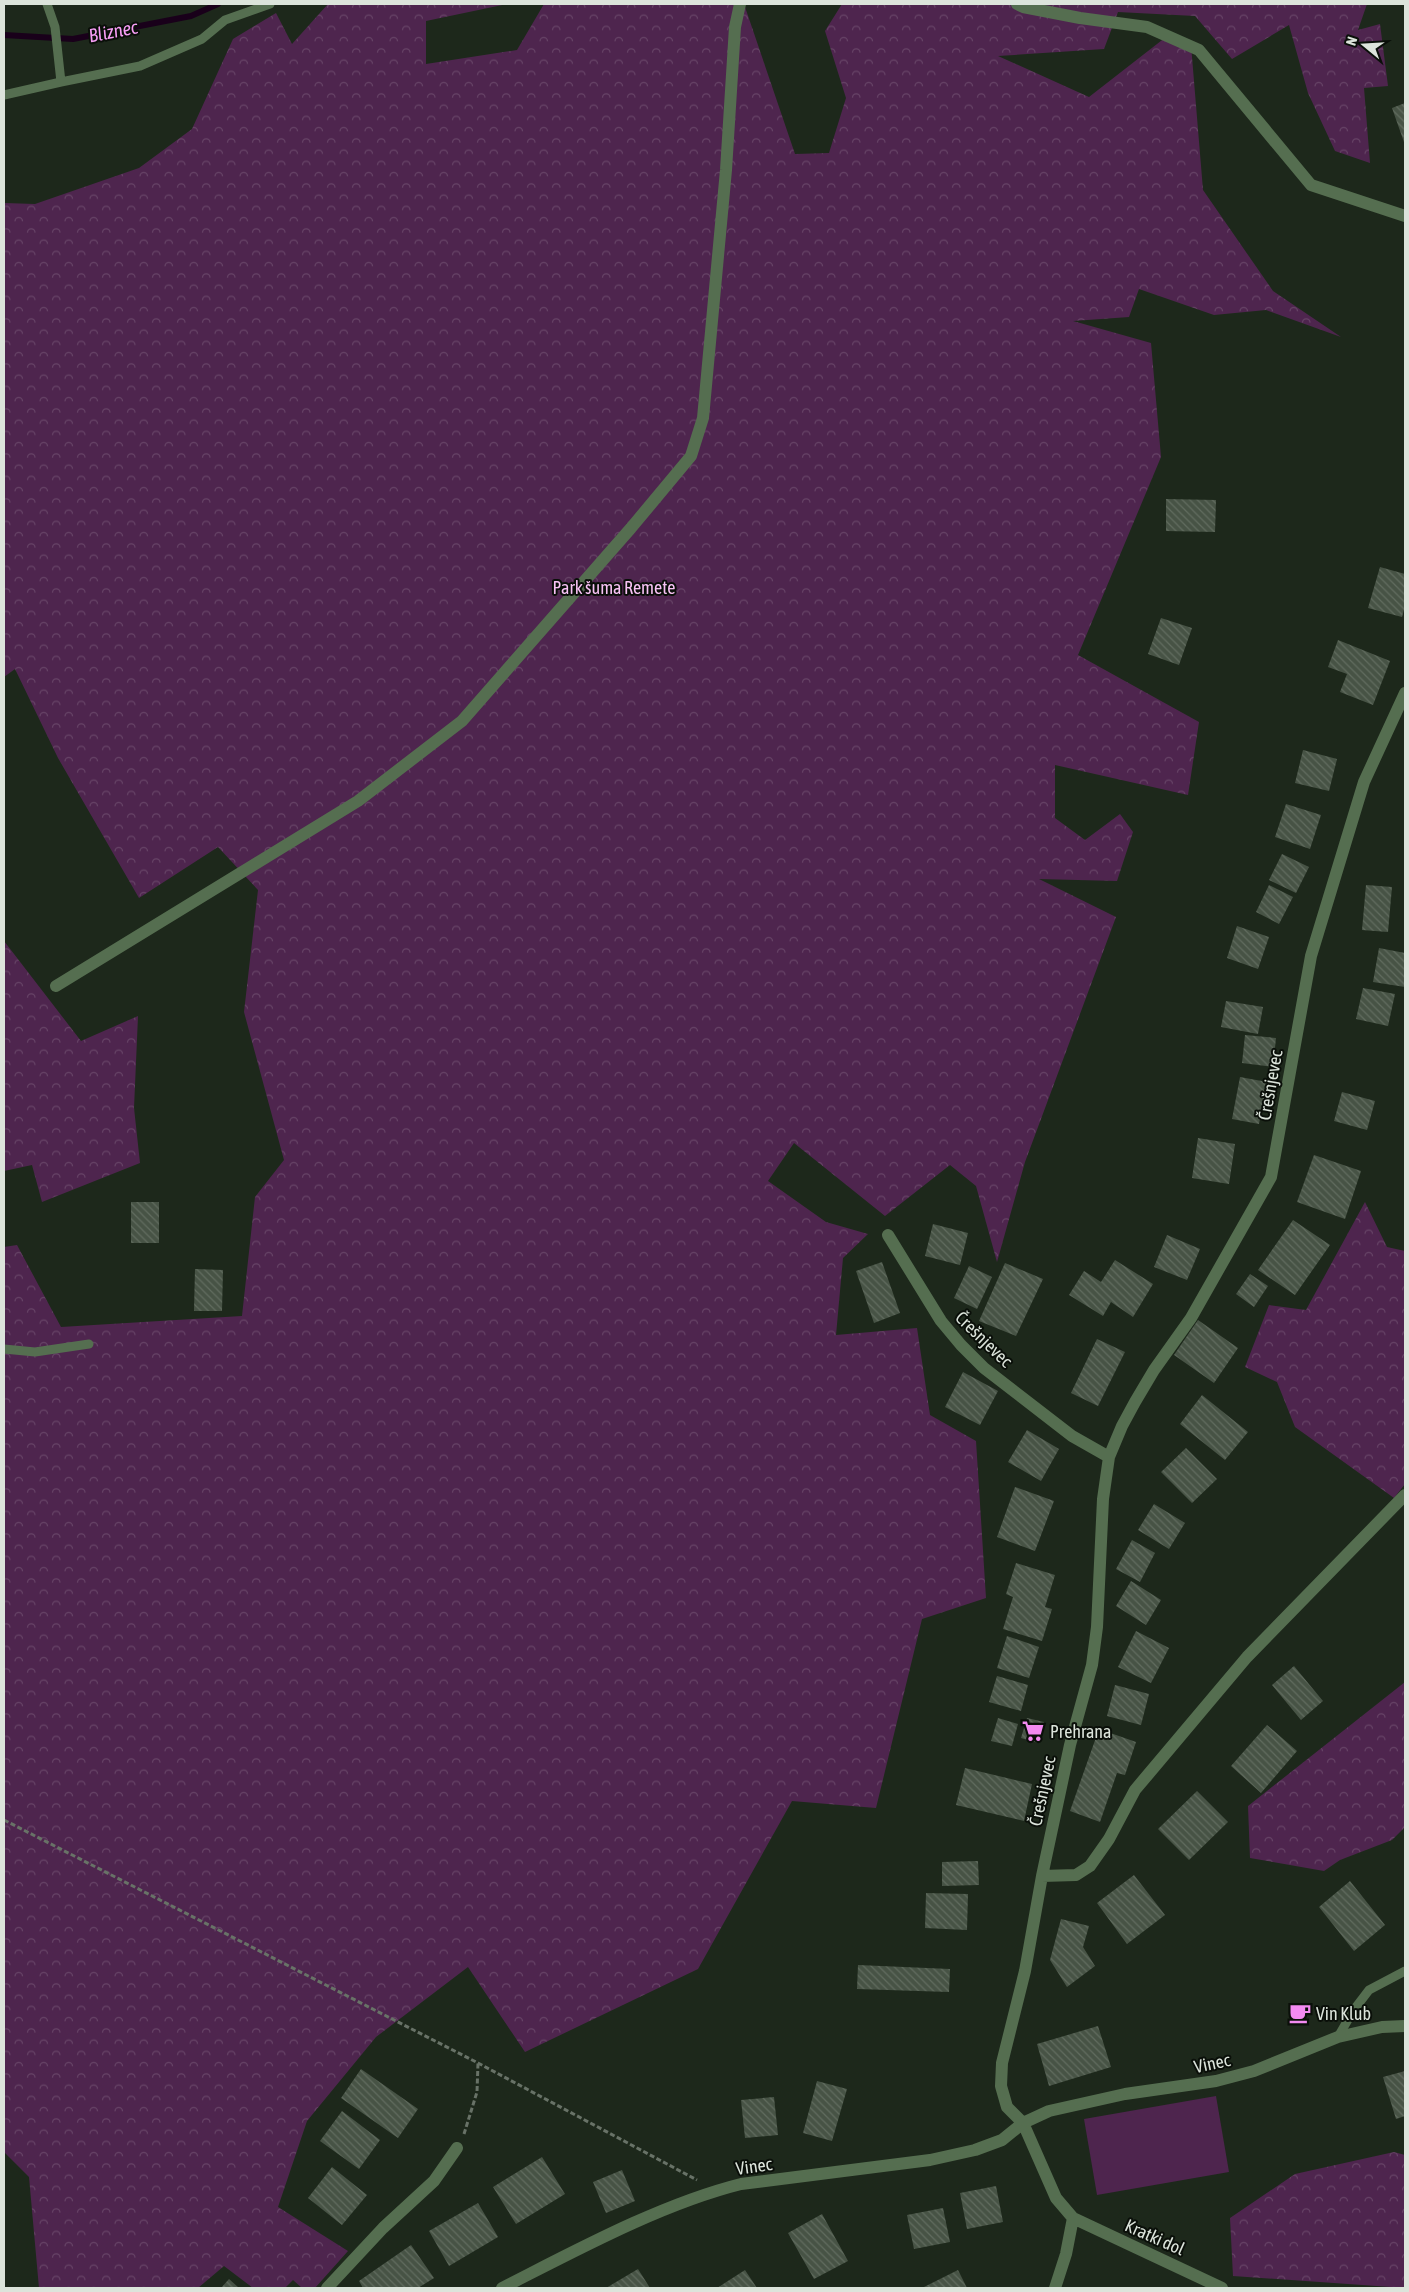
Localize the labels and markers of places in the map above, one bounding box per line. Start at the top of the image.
supermarket icon: Prehrana [1020,1718,1046,1744]
place label: Prehrana [1050,1721,1111,1742]
cafe icon: Vin Klub [1287,2000,1313,2026]
place label: Vin Klub [1316,2003,1371,2024]

